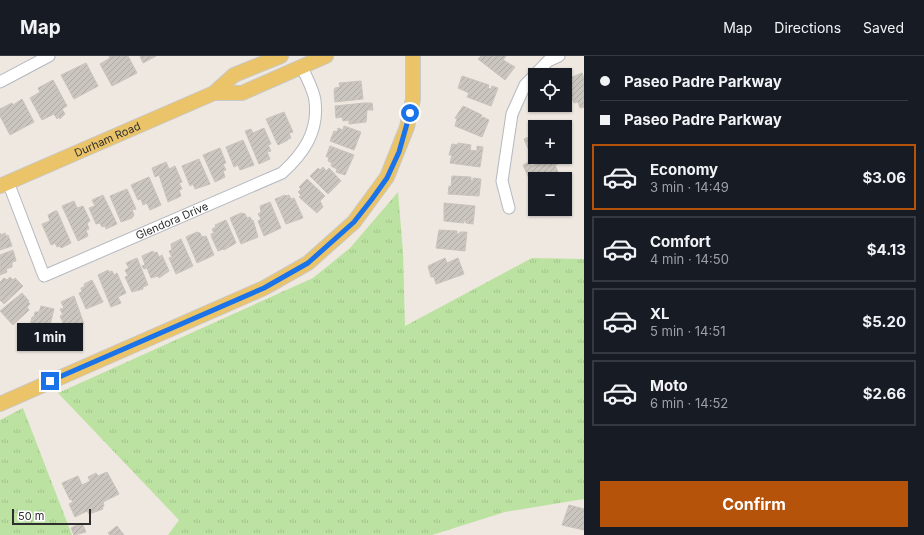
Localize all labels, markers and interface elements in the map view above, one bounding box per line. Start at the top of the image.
text: Map [20,16,61,39]
text: Map [723,19,752,36]
text: Directions [774,19,841,36]
text: Saved [863,19,904,36]
map controls [528,68,572,216]
button: locate [528,68,572,112]
text: Paseo Padre Parkway [624,72,782,91]
route start [401,104,419,122]
text: Paseo Padre Parkway [624,110,782,129]
street label: Durham Road [72,119,143,160]
button: + [528,120,572,164]
icon: car [602,159,638,195]
text: Economy [650,160,718,179]
text: $3.06 [862,168,906,187]
button: − [528,172,572,216]
text: 3 min · 14:49 [650,179,729,195]
street label: Glendora Drive [133,199,210,243]
icon: car [602,231,638,267]
text: Comfort [650,232,711,251]
text: $4.13 [867,240,906,259]
text: 4 min · 14:50 [650,251,729,267]
icon: car [602,303,638,339]
text: XL [650,304,670,323]
text: $5.20 [862,312,906,331]
callout: 1 min [17,323,83,351]
text: 5 min · 14:51 [650,323,725,339]
text: 1 min [34,329,66,345]
route end [41,372,59,390]
icon: car [602,375,638,411]
text: Moto [650,376,688,395]
text: $2.66 [863,384,906,403]
text: 6 min · 14:52 [650,395,728,411]
button: Confirm [600,481,908,527]
scale bar [12,507,91,526]
text: 50 m [18,509,44,523]

